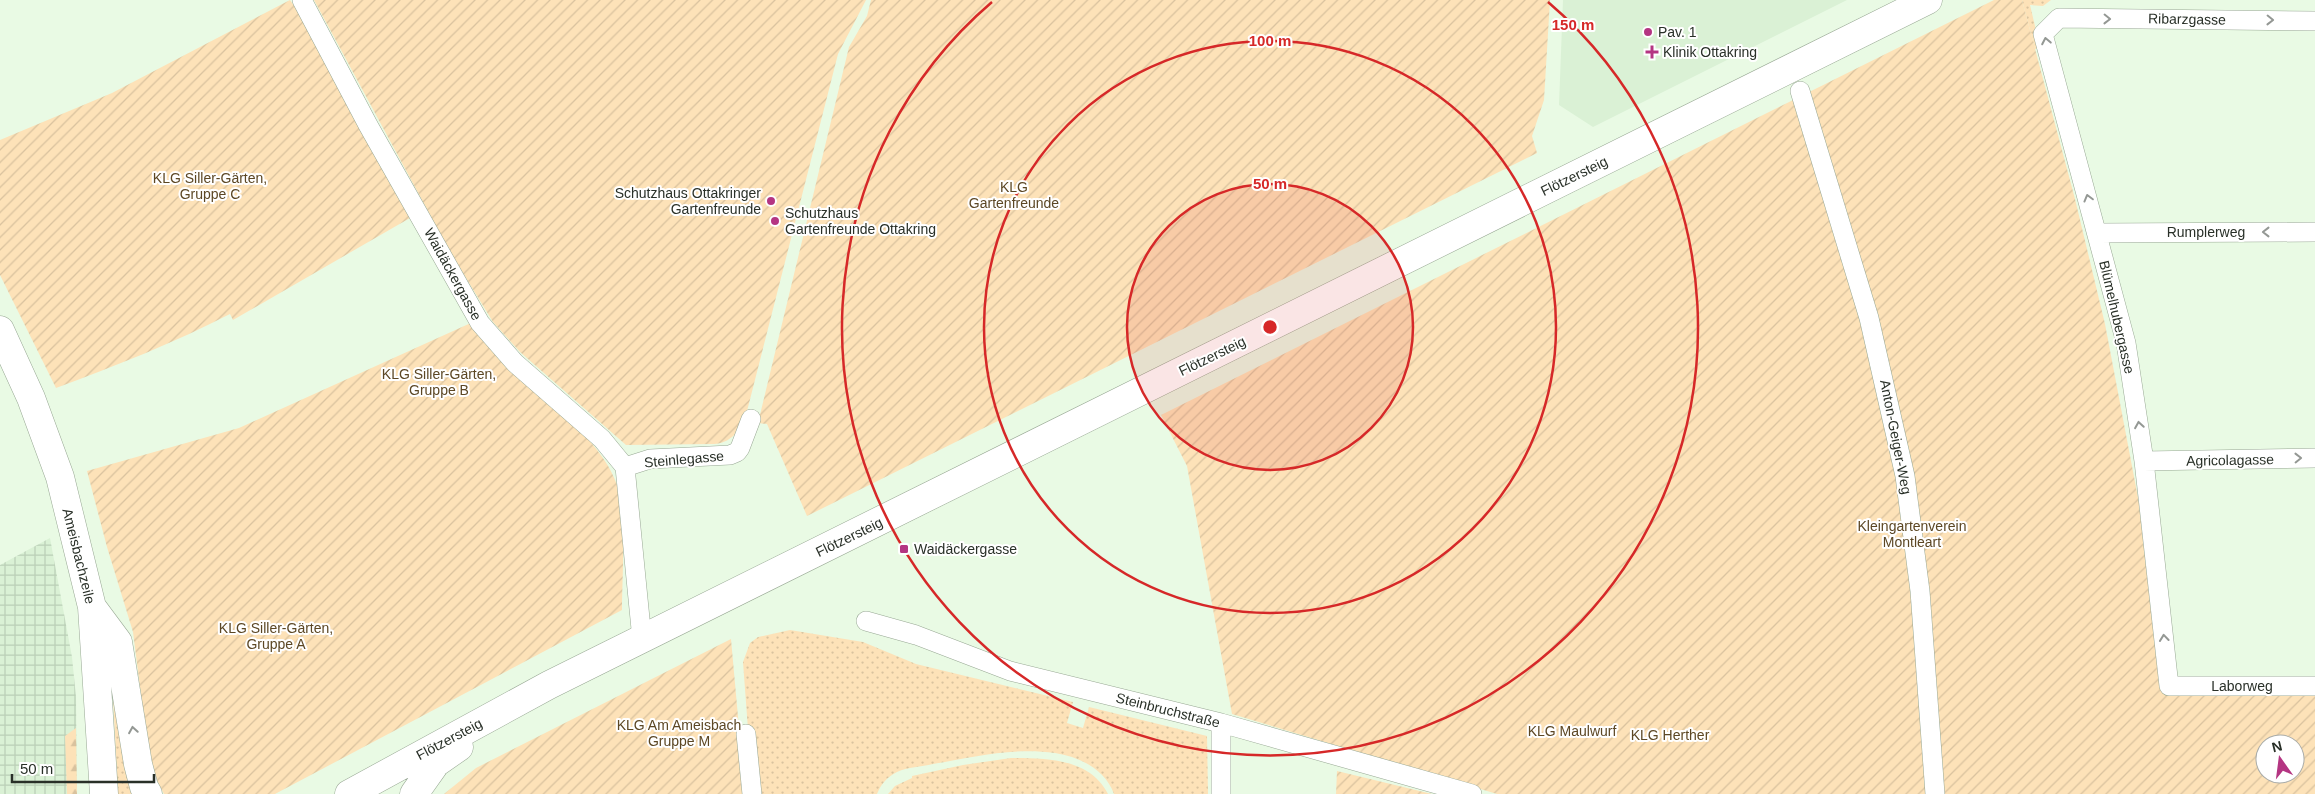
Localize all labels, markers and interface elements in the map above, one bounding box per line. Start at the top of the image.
street label: Ribarzgasse [2148,10,2226,28]
one-way arrow [2104,14,2112,24]
one-way arrow [2266,15,2274,25]
text: 150 m [1552,16,1594,33]
place label: Pav. 1 [1658,24,1697,40]
marker: Pav. 1 [1642,26,1654,38]
text: 100 m [1249,32,1291,49]
one-way arrow [2041,37,2052,46]
place label: Klinik Ottakring [1663,44,1757,60]
marker: Klinik Ottakring [1645,45,1659,59]
street label: Flötzersteig [1538,153,1610,199]
park label: KLG Siller-Gärten, Gruppe C [153,170,267,202]
text: 50 m [1253,175,1287,192]
park label: KLG Gartenfreunde [969,179,1059,211]
place label: Schutzhaus Ottakringer Gartenfreunde [615,185,761,217]
one-way arrow [2083,194,2093,203]
marker: Schutzhaus Ottakringer Gartenfreunde [765,195,777,207]
place label: Schutzhaus Gartenfreunde Ottakring [785,205,936,237]
marker: Schutzhaus Gartenfreunde Ottakring [769,215,781,227]
street label: Rumplerweg [2167,224,2245,240]
street label: Waidäckergasse [421,225,485,323]
one-way arrow [2262,227,2270,237]
street label: Blümelhubergasse [2096,259,2138,375]
centre of rings [1261,318,1279,336]
street label: Flötzersteig [1176,333,1248,379]
park label: KLG Siller-Gärten, Gruppe B [382,366,496,398]
street label: Anton-Geiger-Weg [1877,378,1915,496]
one-way arrow [2134,420,2144,429]
street label: Steinlegasse [643,448,725,470]
street label: Agricolagasse [2186,451,2274,469]
one-way arrow [2294,453,2302,464]
street label: Ameisbachzeile [59,506,99,606]
street label: Flötzersteig [813,514,885,560]
park label: Kleingartenverein Montleart [1858,518,1966,550]
place label: Waidäckergasse [914,541,1017,557]
marker: Waidäckergasse [898,543,910,555]
park label: KLG Siller-Gärten, Gruppe A [219,620,333,652]
one-way arrow [2159,634,2170,642]
street label: Laborweg [2211,678,2273,694]
street label: Steinbruchstraße [1114,689,1222,731]
street label: Flötzersteig [413,715,485,763]
park label: KLG Am Ameisbach Gruppe M [617,717,741,749]
park label: KLG Maulwurf [1528,723,1616,739]
one-way arrow [128,726,138,734]
park label: KLG Herther [1631,727,1710,743]
north arrow [2255,734,2305,784]
text: N [2270,737,2284,755]
scale bar [12,752,155,784]
text: 50 m [20,760,53,777]

